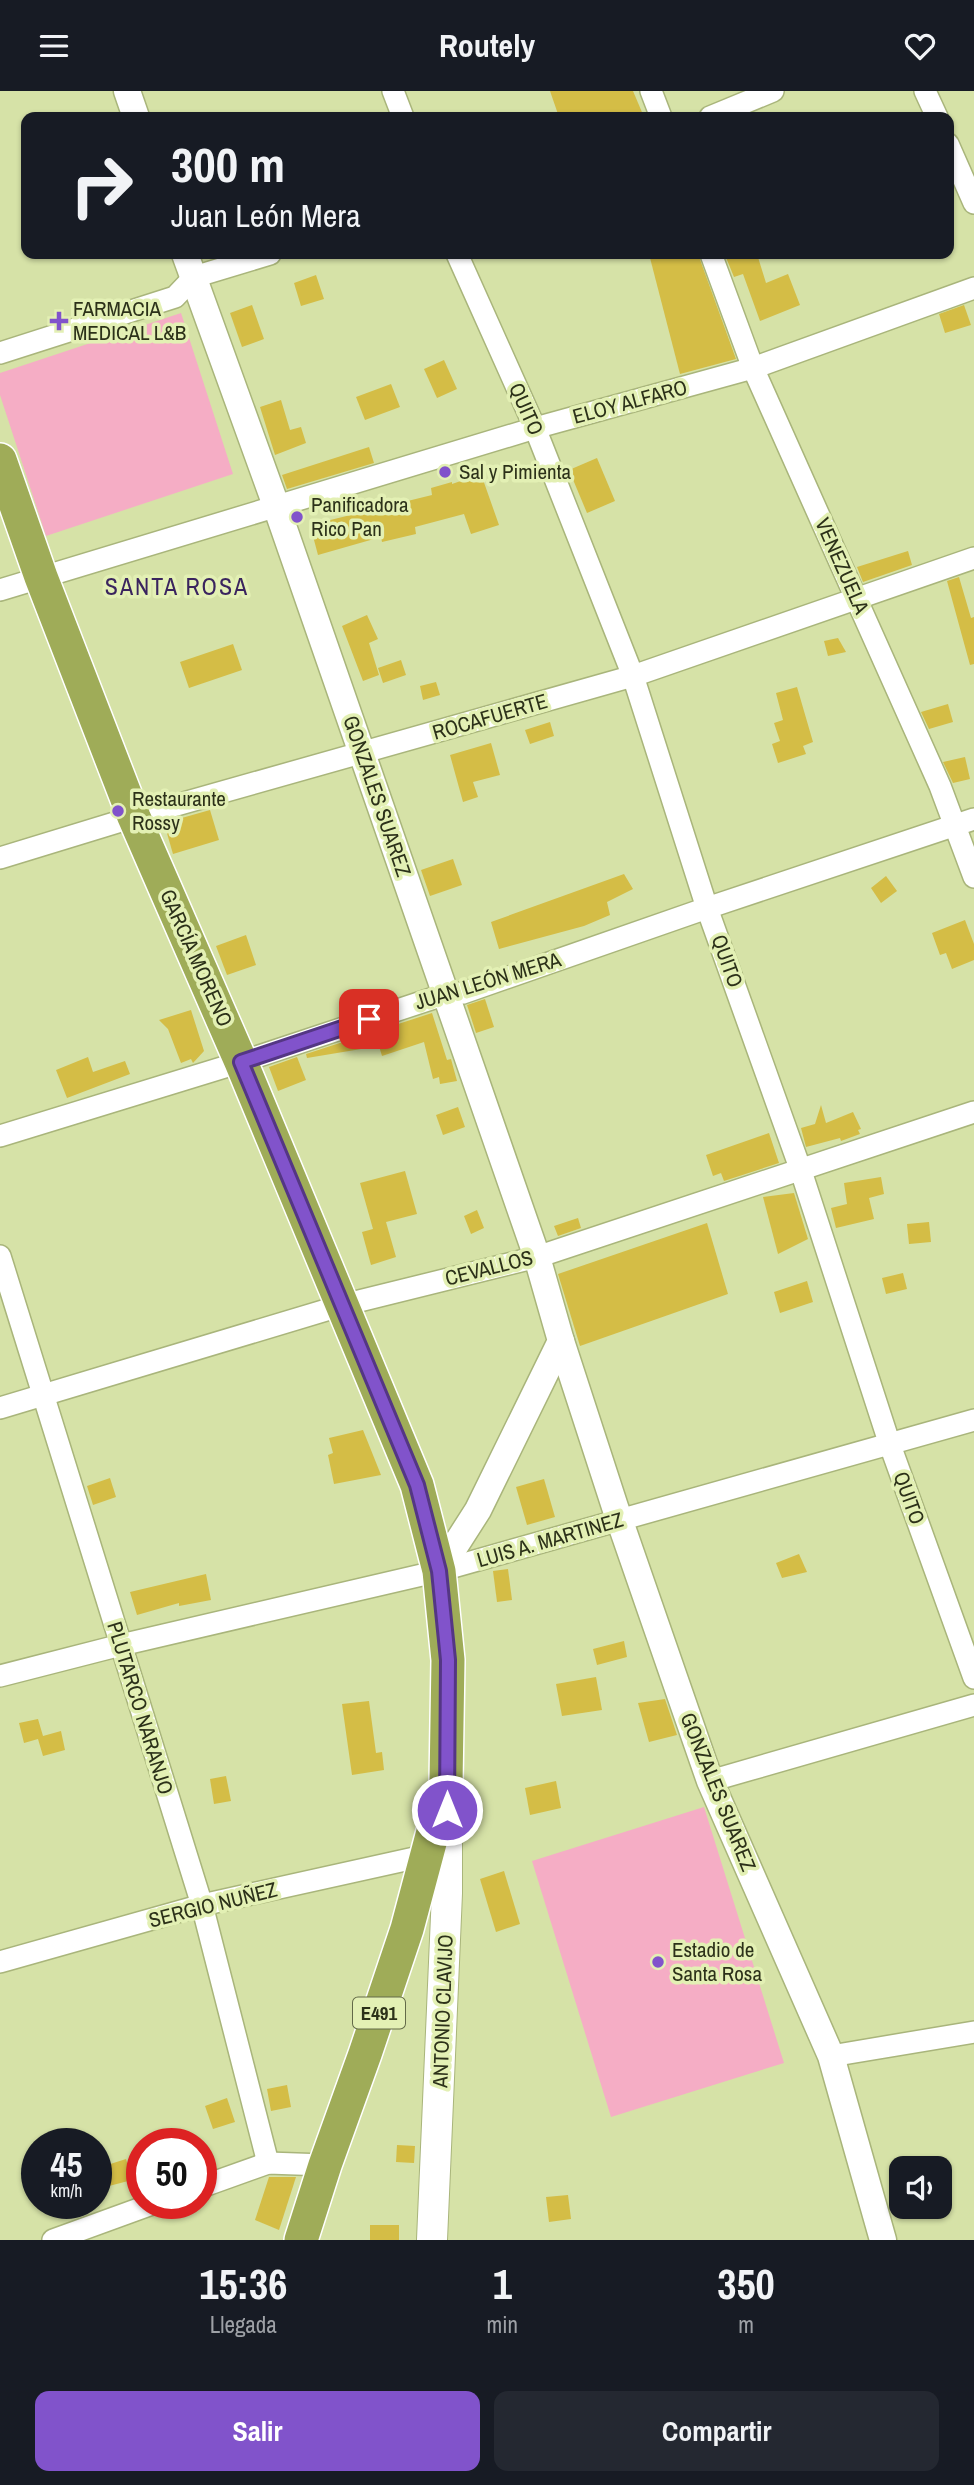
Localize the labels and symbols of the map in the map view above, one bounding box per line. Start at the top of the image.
place label: FARMACIA MEDICAL L&B [73,294,186,347]
marker: FARMACIA MEDICAL L&B [51,313,67,329]
street label: ELOY ALFARO [569,372,690,431]
street label: QUITO [502,378,551,439]
place label: Sal y Pimienta [459,457,571,486]
marker: Sal y Pimienta [437,464,453,480]
place label: Panificadora Rico Pan [311,490,409,543]
marker: Panificadora Rico Pan [289,509,305,525]
street label: VENEZUELA [808,513,877,619]
district label: SANTA ROSA [105,570,249,602]
street label: ROCAFUERTE [429,686,551,747]
street label: GONZALES SUAREZ [336,711,419,881]
place label: Restaurante Rossy [132,784,226,837]
marker: Restaurante Rossy [110,803,126,819]
street label: GARCÍA MORENO [153,885,240,1031]
street label: QUITO [705,930,750,991]
street label: JUAN LEÓN MERA [411,944,565,1016]
pin [339,989,399,1049]
street label: CEVALLOS [442,1243,536,1292]
street label: QUITO [887,1467,932,1528]
street label: LUIS A. MARTINEZ [473,1505,627,1574]
street label: PLUTARCO NARANJO [100,1618,181,1798]
street label: GONZALES SUAREZ [673,1708,764,1876]
position arrow [410,1773,484,1847]
street label: SERGIO NUÑEZ [146,1874,280,1934]
street label: ANTONIO CLAVIJO [425,1934,460,2089]
place label: Estadio de Santa Rosa [672,1935,762,1988]
marker: Estadio de Santa Rosa [650,1954,666,1970]
road number: E491 [353,1997,405,2029]
speed limit sign: 50 [126,2128,217,2219]

